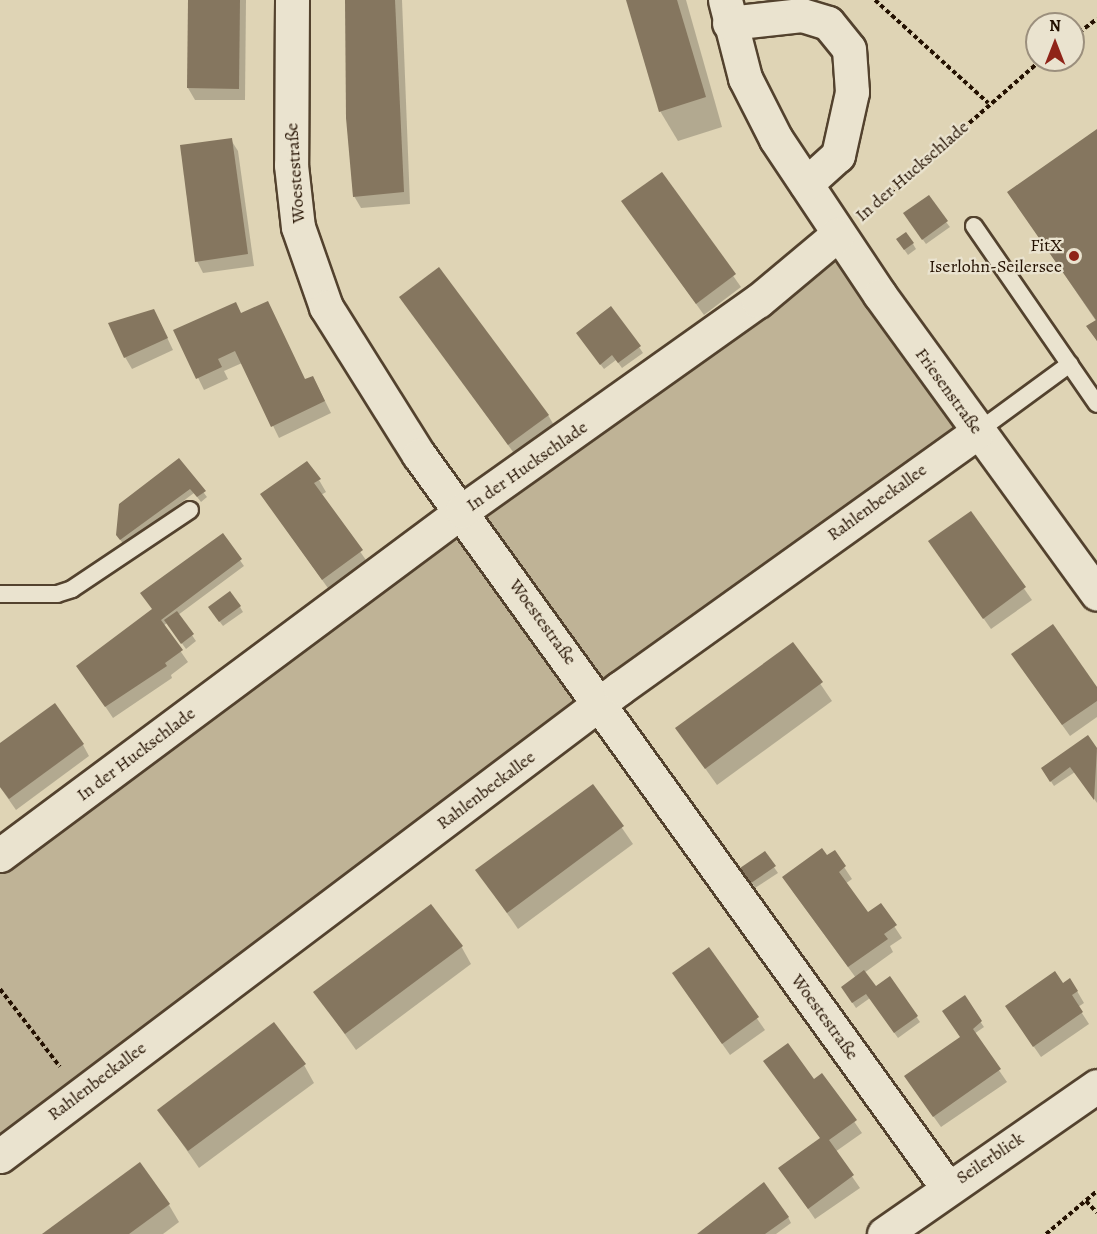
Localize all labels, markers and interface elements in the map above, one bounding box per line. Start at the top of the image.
north arrow [1025,12,1085,72]
text: N [1049,15,1061,37]
street label: In der Huckschlade [851,116,973,226]
street label: Woestestraße [281,122,309,224]
place label: FitX Iserlohn-Seilersee [929,235,1062,278]
marker: FitX Iserlohn-Seilersee [1067,249,1081,263]
street label: Friesenstraße [911,344,987,438]
street label: In der Huckschlade [462,416,592,516]
street label: Rahlenbeckallee [823,459,931,545]
street label: Woestestraße [505,575,581,669]
street label: In der Huckschlade [72,702,200,806]
street label: Rahlenbeckallee [433,746,539,834]
street label: Woestestraße [787,970,863,1064]
street label: Rahlenbeckallee [44,1037,150,1125]
street label: Seilerblick [952,1128,1028,1188]

